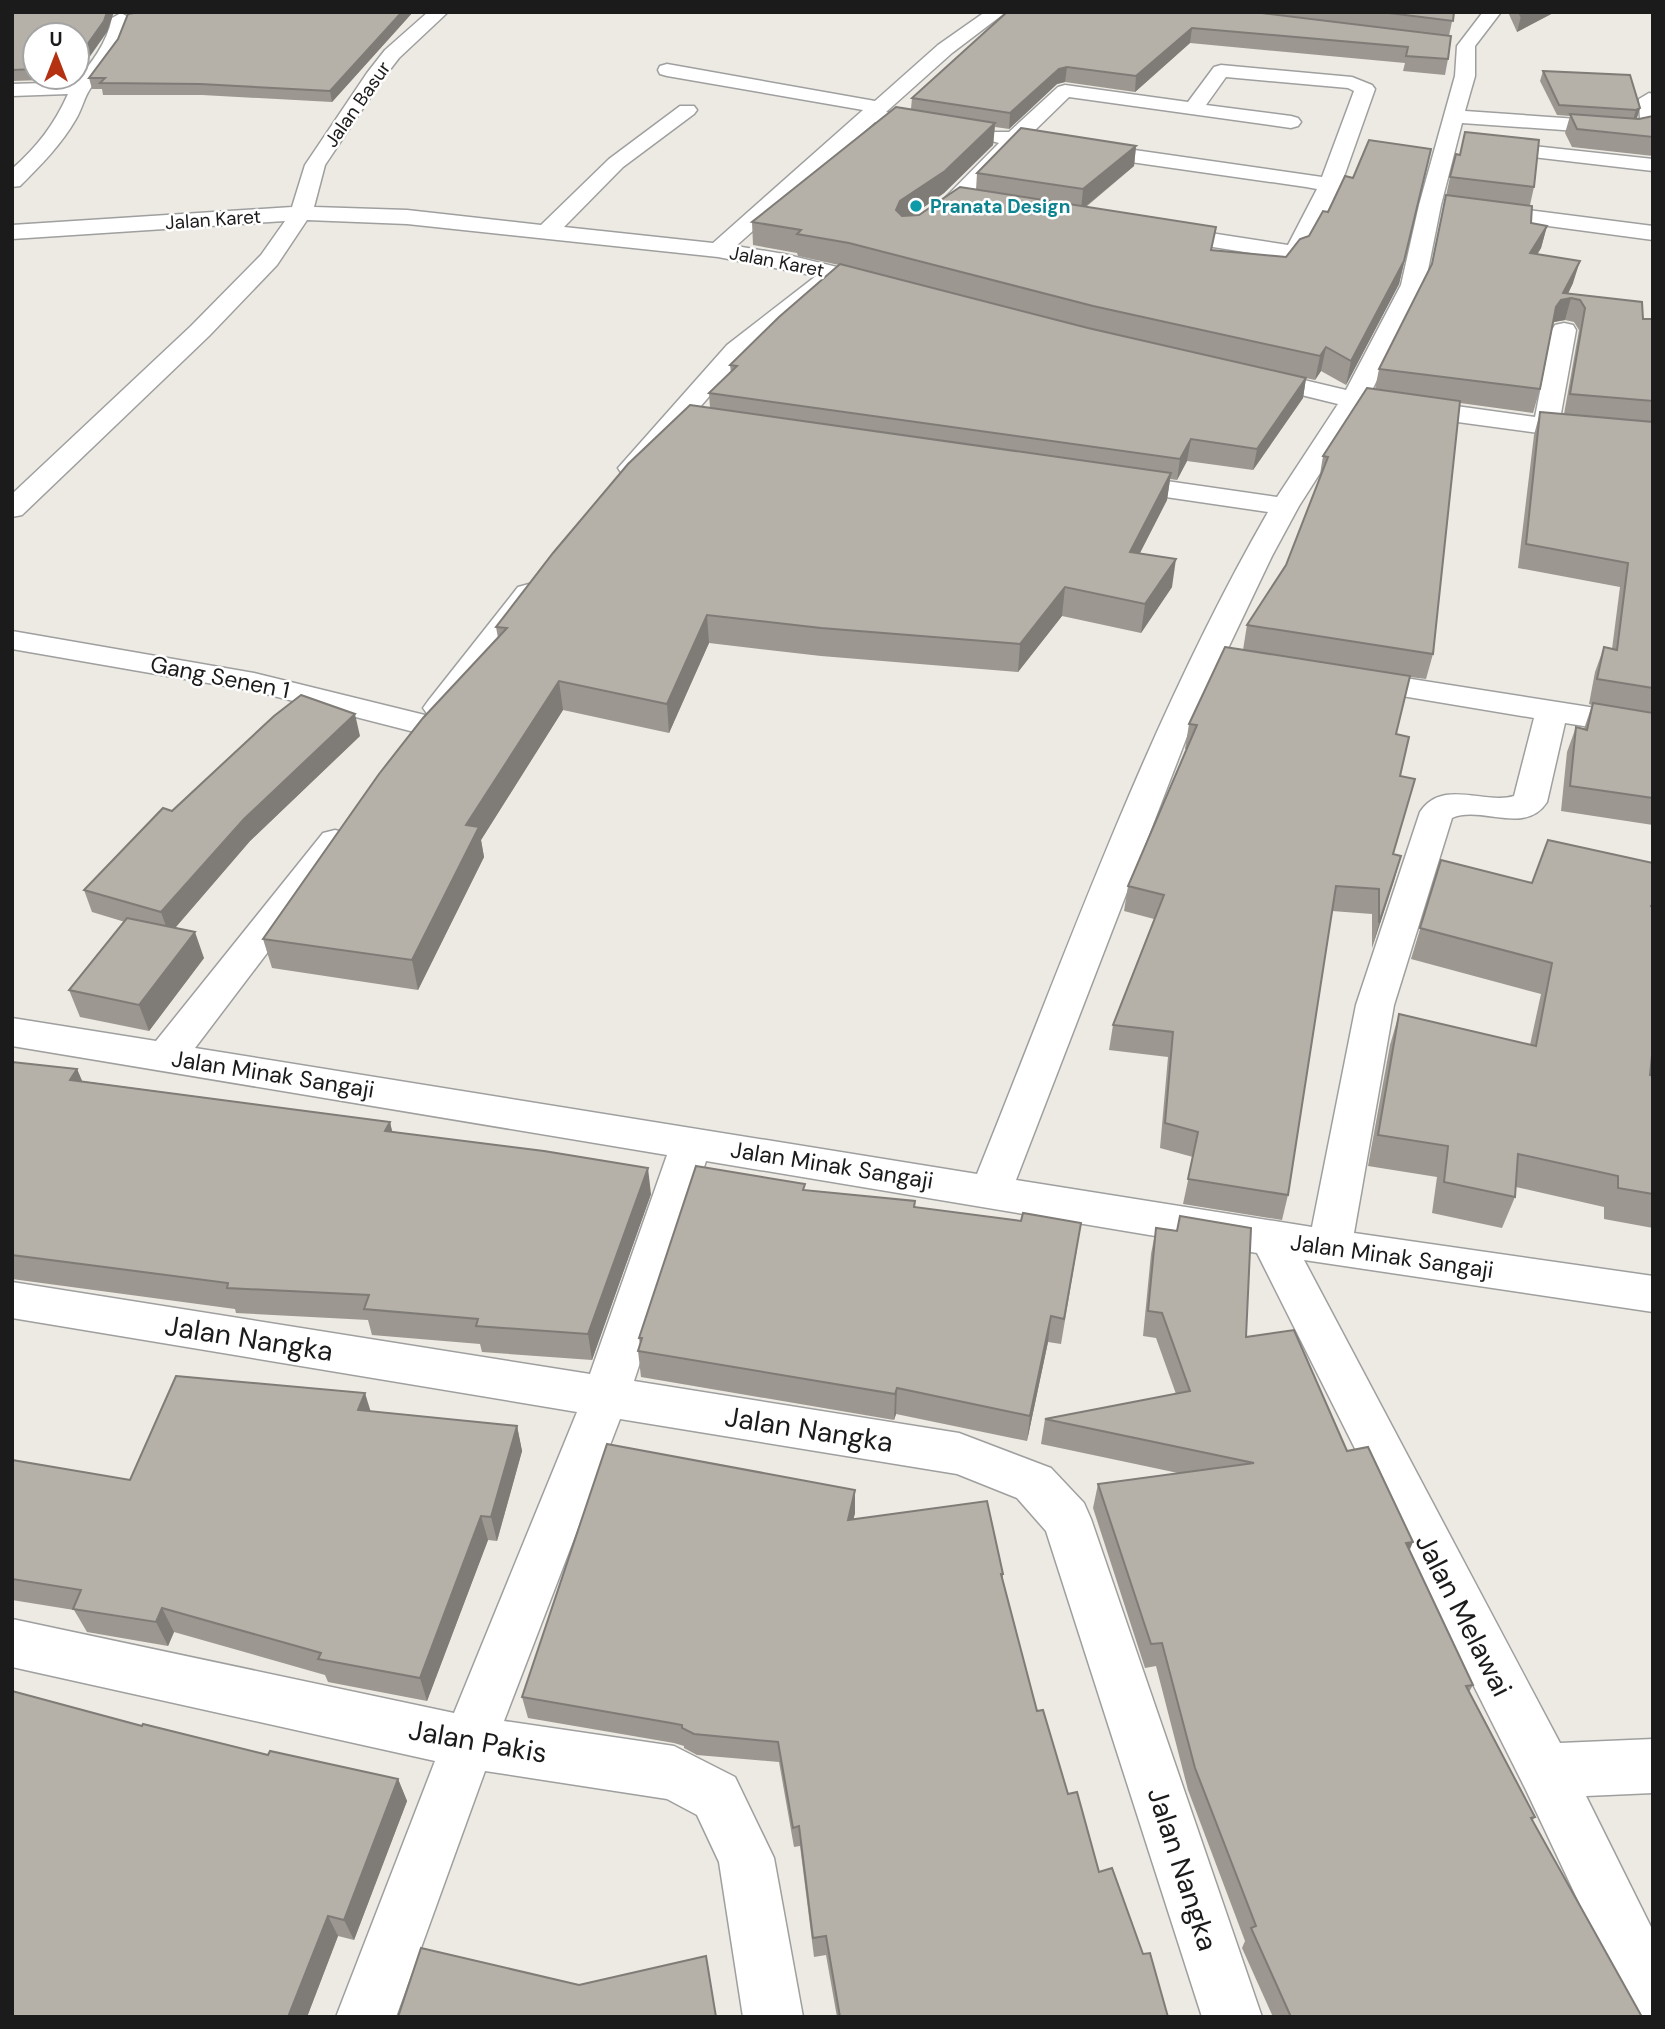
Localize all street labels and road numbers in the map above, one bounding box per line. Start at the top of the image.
street label: Jalan Basur [319,56,396,152]
street label: Jalan Karet [164,204,262,235]
street label: Jalan Karet [727,240,826,283]
street label: Gang Senen 1 [148,649,292,705]
street label: Jalan Minak Sangaji [170,1043,376,1105]
street label: Jalan Minak Sangaji [729,1134,935,1196]
street label: Jalan Minak Sangaji [1289,1227,1495,1285]
street label: Jalan Nangka [162,1307,336,1370]
street label: Jalan Nangka [722,1398,896,1461]
street label: Jalan Melawai [1407,1528,1520,1703]
street label: Jalan Pakis [406,1711,550,1772]
street label: Jalan Nangka [1139,1783,1226,1956]

